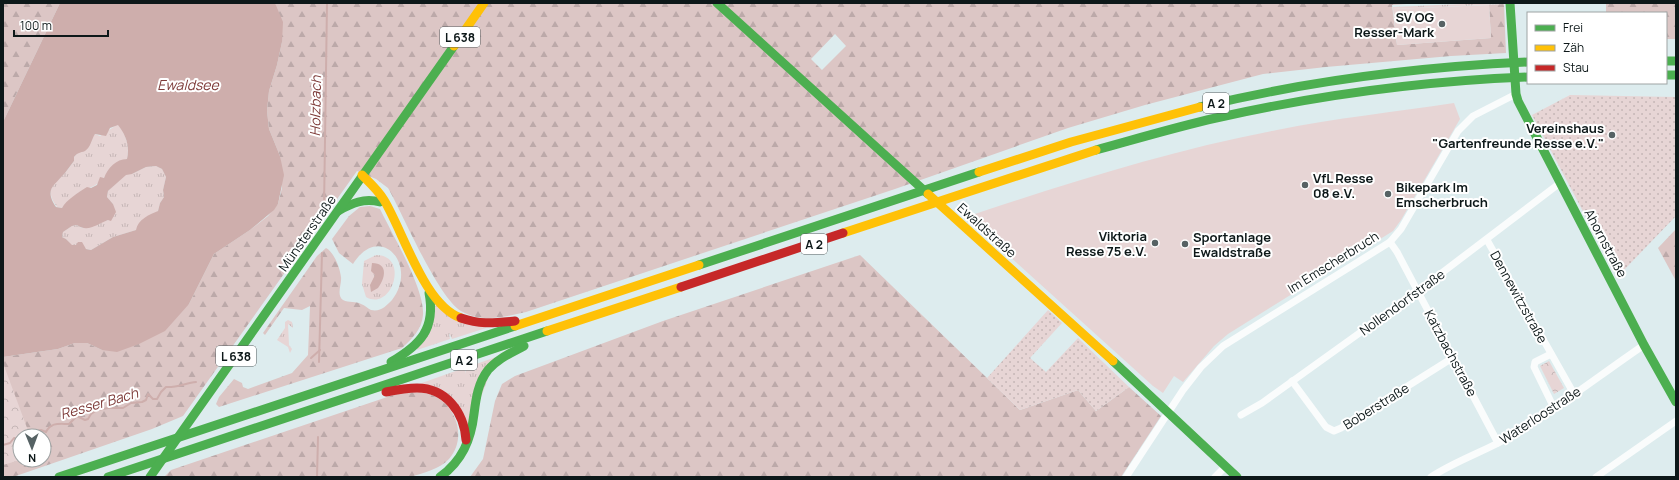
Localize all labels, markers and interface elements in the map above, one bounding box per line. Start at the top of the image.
place label: SV OG Resser-Mark [1354,8,1435,41]
scale bar [14,12,108,38]
legend [1527,12,1667,84]
text: 100 m [20,17,52,34]
marker: SV OG Resser-Mark [1437,19,1447,29]
text: Frei [1563,19,1583,36]
road number: L 638 [440,27,480,47]
text: Zäh [1563,39,1584,56]
text: Stau [1563,59,1589,76]
water label: Ewaldsee [157,75,219,94]
water label: Holzbach [305,75,325,137]
road number: A 2 [1203,93,1229,113]
place label: Vereinshaus "Gartenfreunde Resse e.V." [1432,119,1604,152]
marker: Vereinshaus "Gartenfreunde Resse e.V." [1607,130,1617,140]
place label: VfL Resse 08 e.V. [1313,169,1374,202]
place label: Bikepark Im Emscherbruch [1396,178,1488,211]
marker: VfL Resse 08 e.V. [1300,180,1310,190]
marker: Bikepark Im Emscherbruch [1383,189,1393,199]
street label: Münsterstraße [274,191,340,275]
street label: Ewaldstraße [953,199,1021,262]
street label: Ahornstraße [1580,206,1632,281]
place label: Viktoria Resse 75 e.V. [1066,227,1147,260]
street label: Im Emscherbruch [1284,227,1382,297]
place label: Sportanlage Ewaldstraße [1193,228,1271,261]
road number: A 2 [801,234,827,254]
marker: Viktoria Resse 75 e.V. [1150,238,1160,248]
marker: Sportanlage Ewaldstraße [1180,239,1190,249]
street label: Dennewitzstraße [1486,248,1552,347]
street label: Nollendorfstraße [1356,265,1449,339]
street label: Katzbachstraße [1421,306,1482,400]
road number: L 638 [216,346,256,366]
road number: A 2 [451,350,477,370]
street label: Boberstraße [1340,378,1413,433]
street label: Waterloostraße [1496,382,1584,448]
water label: Resser Bach [58,383,141,423]
north arrow [12,428,52,468]
text: N [28,451,36,466]

